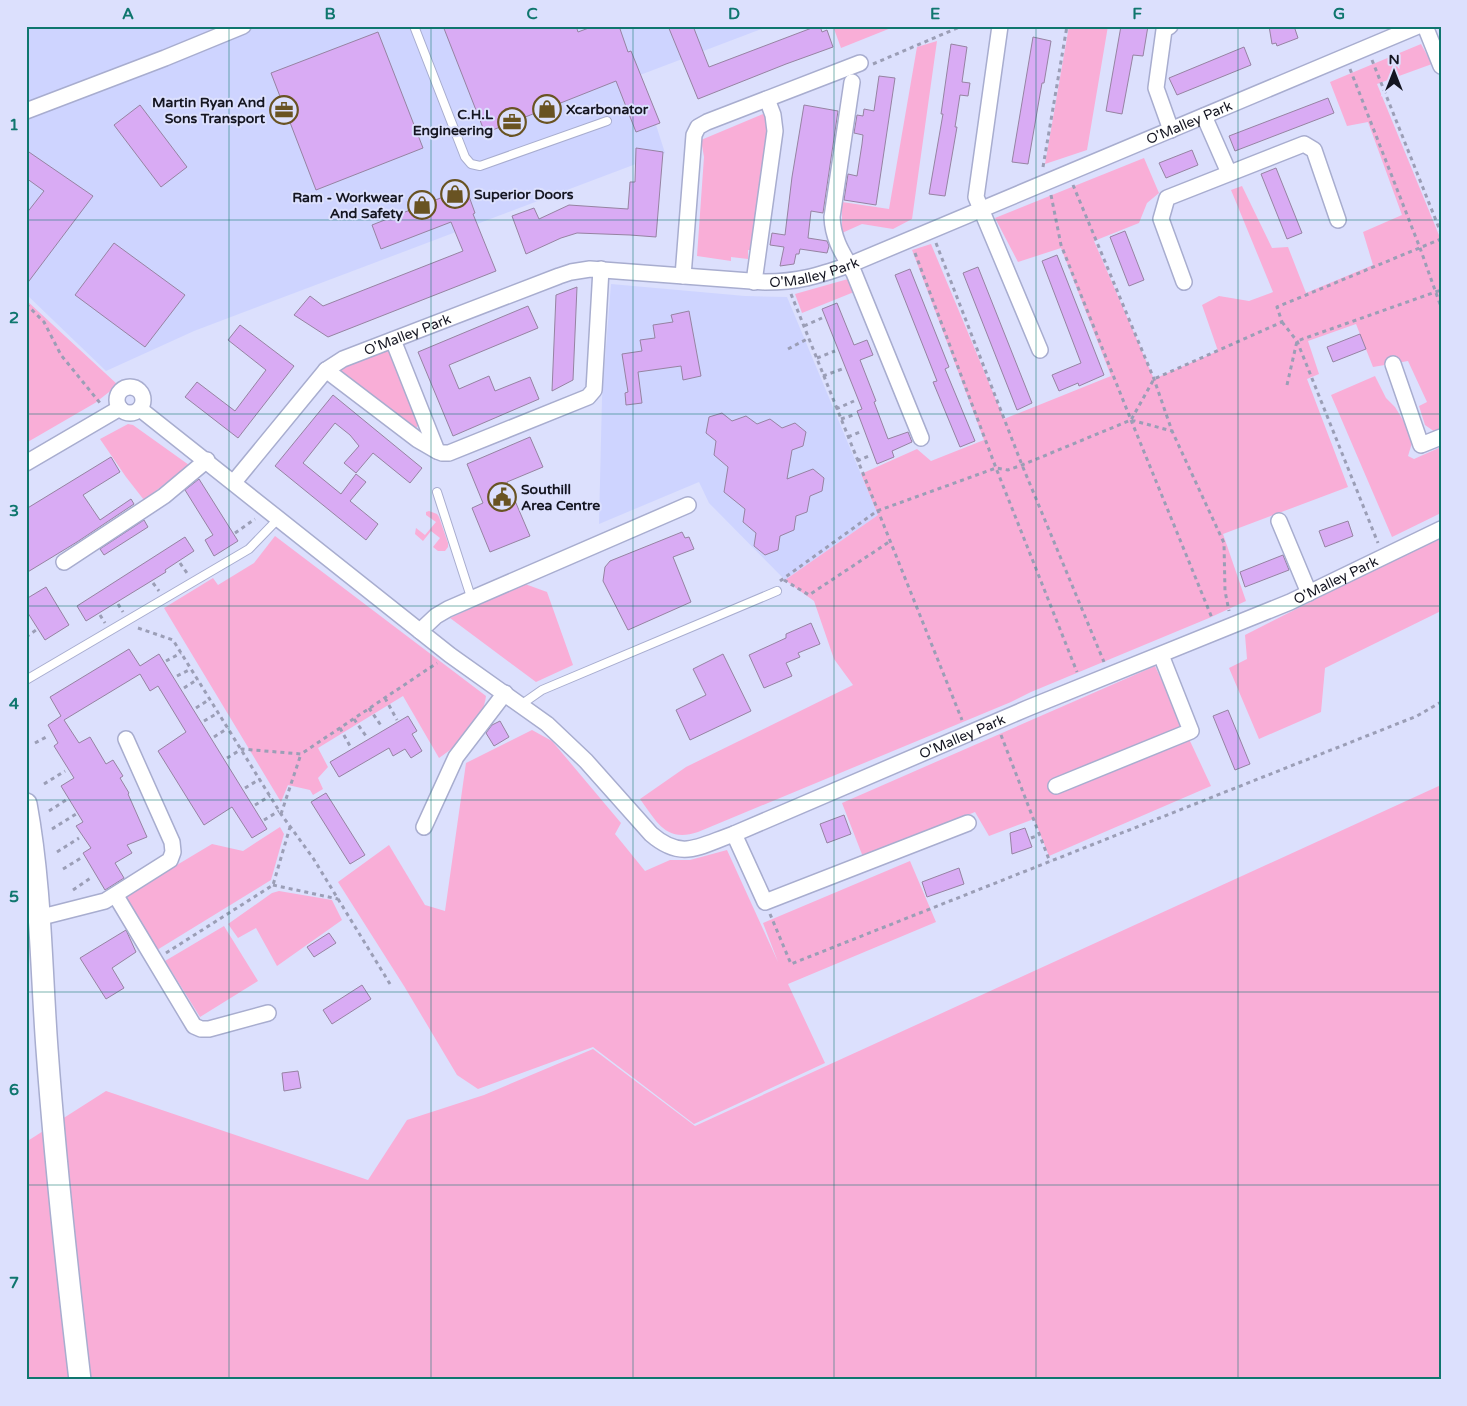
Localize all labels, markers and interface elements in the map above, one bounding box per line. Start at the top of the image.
text: A [122,4,134,24]
text: B [324,4,336,24]
text: C [526,4,538,24]
text: D [728,4,740,24]
text: E [930,4,940,24]
text: F [1132,4,1142,24]
text: G [1333,4,1345,24]
north arrow [1370,48,1420,98]
text: N [1388,51,1400,68]
place label: Martin Ryan And Sons Transport [152,94,266,127]
shop icon: Xcarbonator [532,94,562,124]
office icon: Martin Ryan And Sons Transport [269,95,299,125]
street label: O'Malley Park [1144,97,1235,148]
place label: Xcarbonator [566,101,649,118]
place label: C.H.L Engineering [413,106,494,139]
office icon: C.H.L Engineering [497,107,527,137]
text: 1 [9,115,19,135]
shop icon: Superior Doors [440,179,470,209]
place label: Superior Doors [474,186,574,203]
place label: Ram - Workwear And Safety [292,189,404,222]
shop icon: Ram - Workwear And Safety [407,190,437,220]
street label: O'Malley Park [769,254,862,291]
text: 2 [9,308,19,328]
street label: O'Malley Park [361,310,454,359]
place label: Southill Area Centre [521,481,600,514]
public building icon: Southill Area Centre [487,482,517,512]
text: 3 [9,501,19,521]
street label: O'Malley Park [1291,553,1381,608]
text: 4 [9,694,19,714]
street label: O'Malley Park [917,711,1008,763]
text: 5 [9,887,19,907]
text: 6 [9,1080,19,1100]
text: 7 [9,1273,19,1293]

